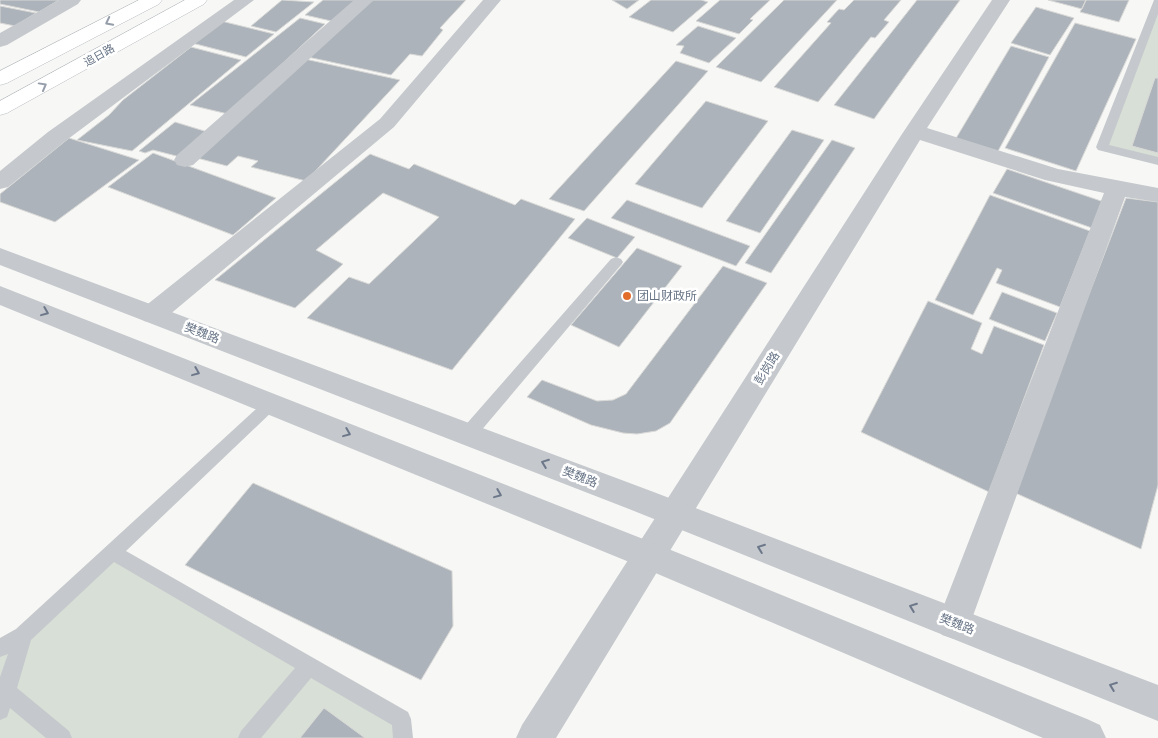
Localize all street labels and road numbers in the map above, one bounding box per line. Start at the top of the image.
street label: 追日路 [82,42,116,68]
street label: 樊魏路 [183,320,221,346]
street label: 彭岗路 [752,349,782,387]
street label: 樊魏路 [561,464,599,490]
street label: 樊魏路 [938,611,976,637]

